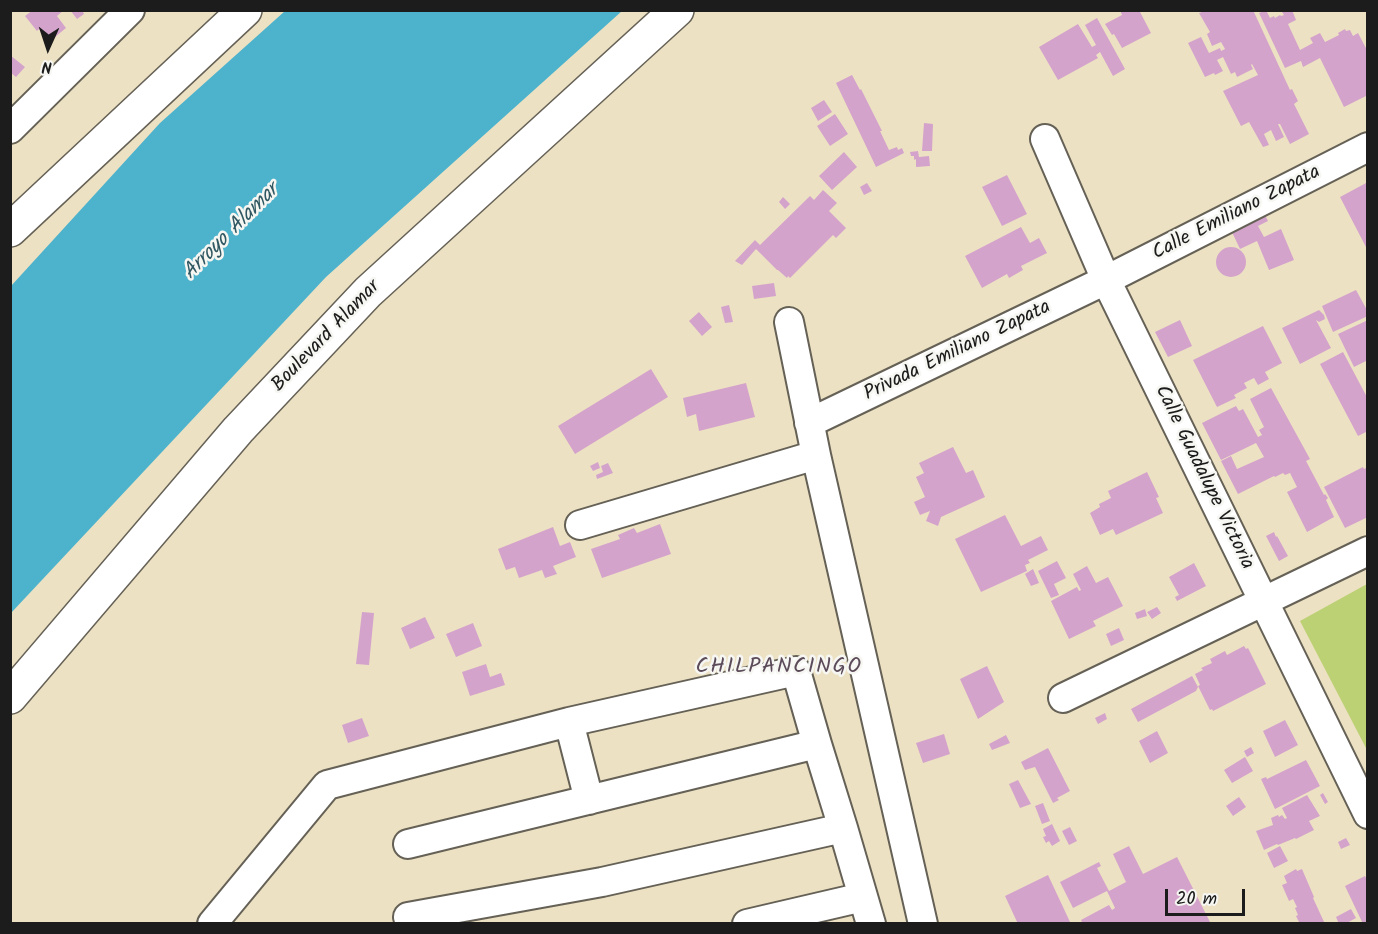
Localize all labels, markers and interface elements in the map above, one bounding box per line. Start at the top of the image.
north arrow [18,18,78,78]
text: N [41,54,53,79]
street label: Calle Emiliano Zapata [1149,161,1325,267]
water label: Arroyo Alamar [179,180,285,286]
street label: Boulevard Alamar [268,276,386,398]
street label: Privada Emiliano Zapata [861,296,1055,408]
street label: Calle Guadalupe Victoria [1148,382,1258,574]
district label: CHILPANCINGO [696,655,862,681]
scale bar [1168,877,1248,915]
text: 20 m [1176,885,1217,914]

